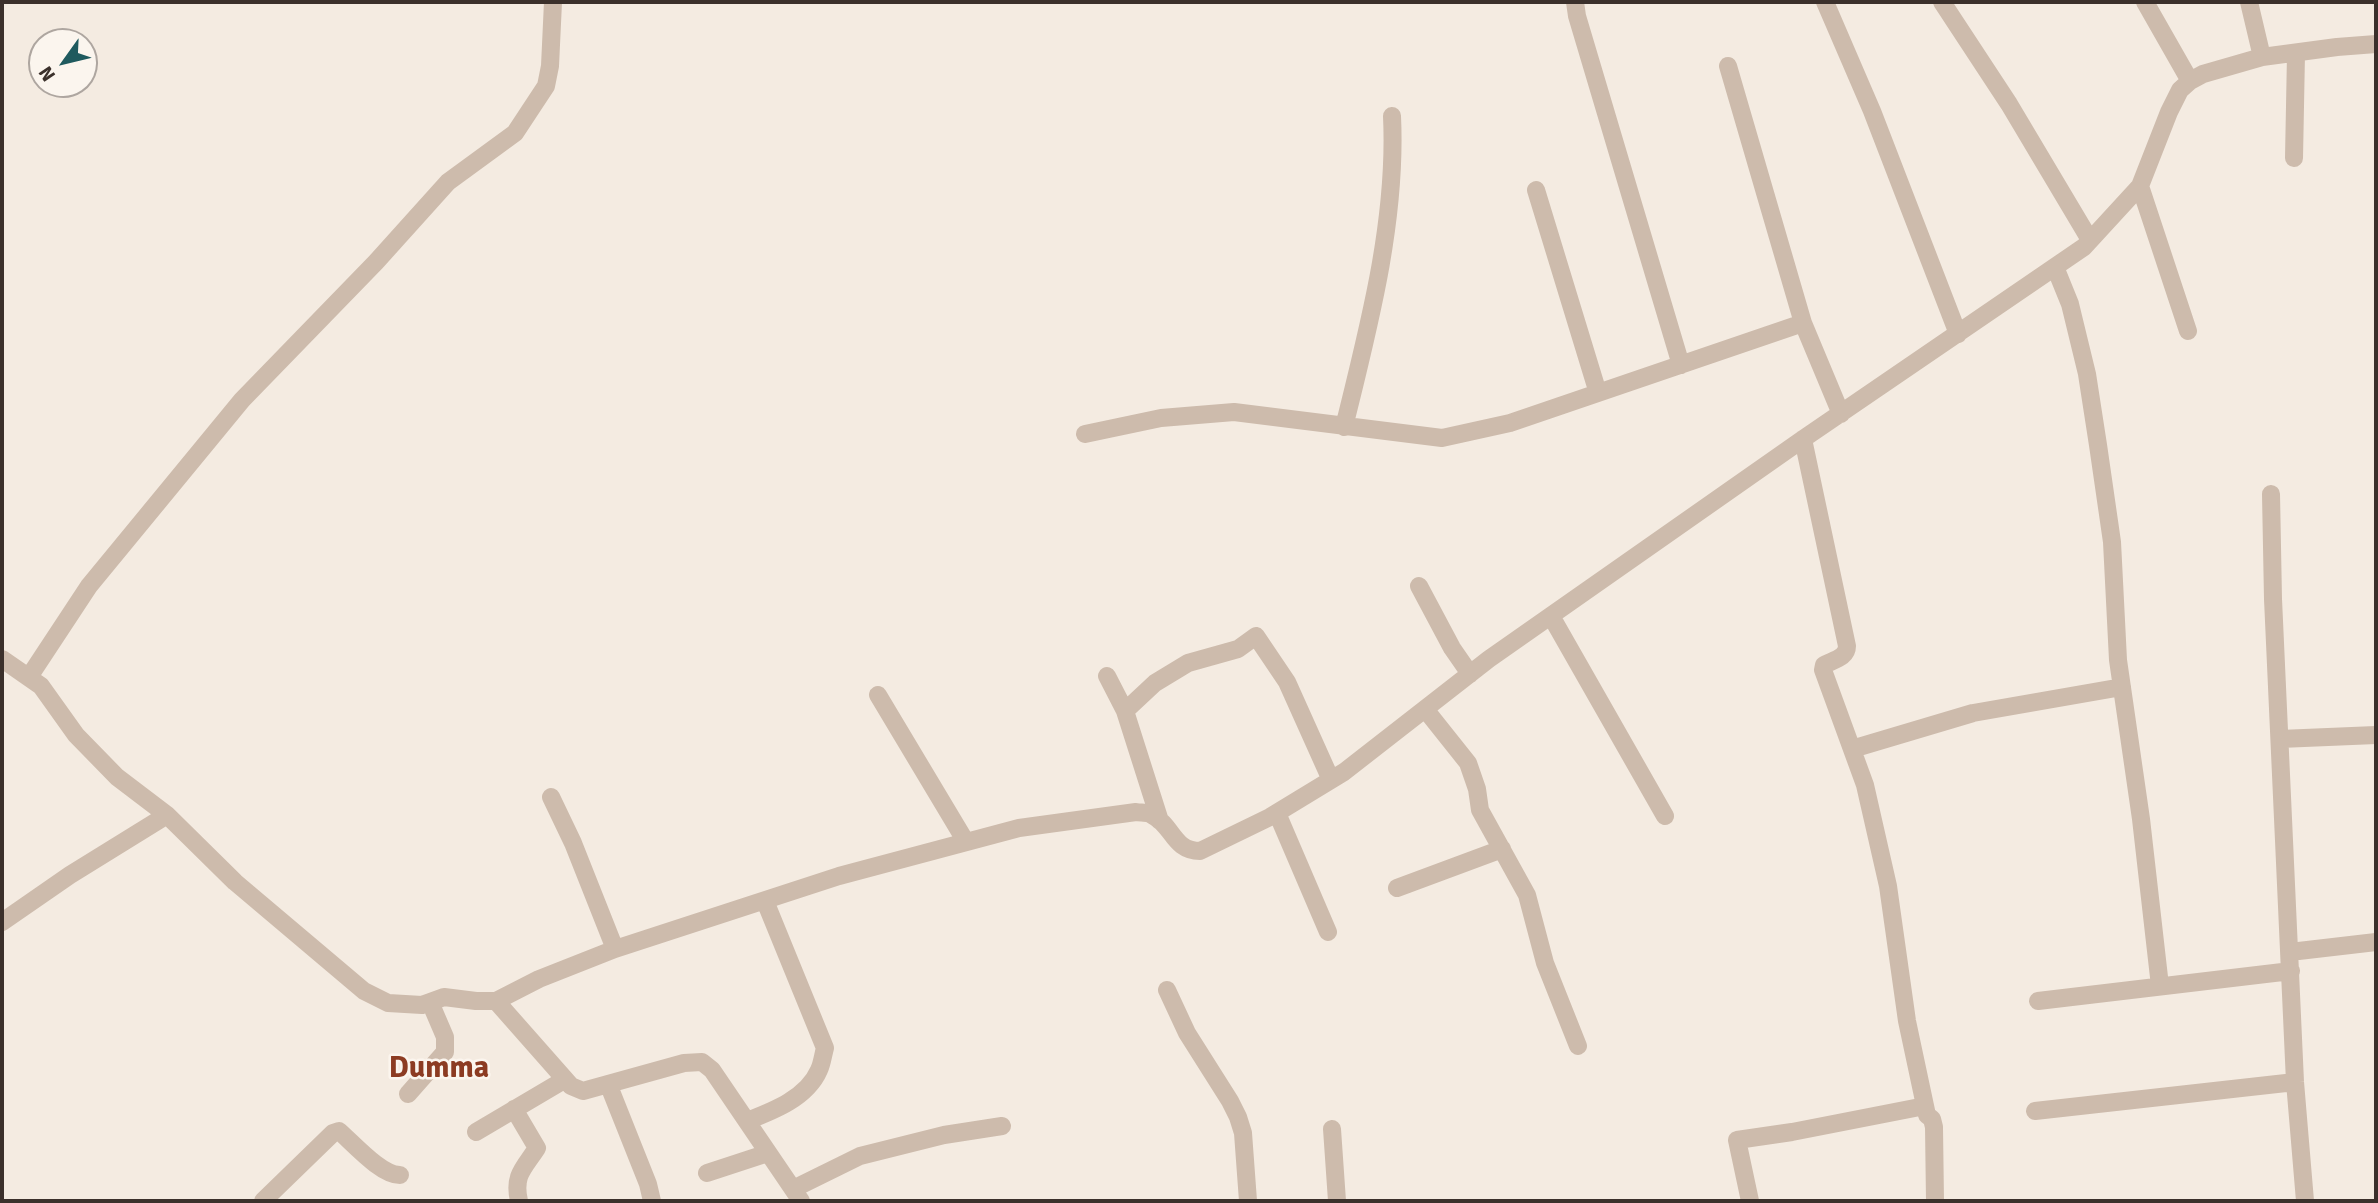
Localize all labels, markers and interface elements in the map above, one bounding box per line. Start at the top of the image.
north arrow [28,28,98,98]
text: N [34,61,61,86]
district label: Dumma [389,1051,489,1087]

